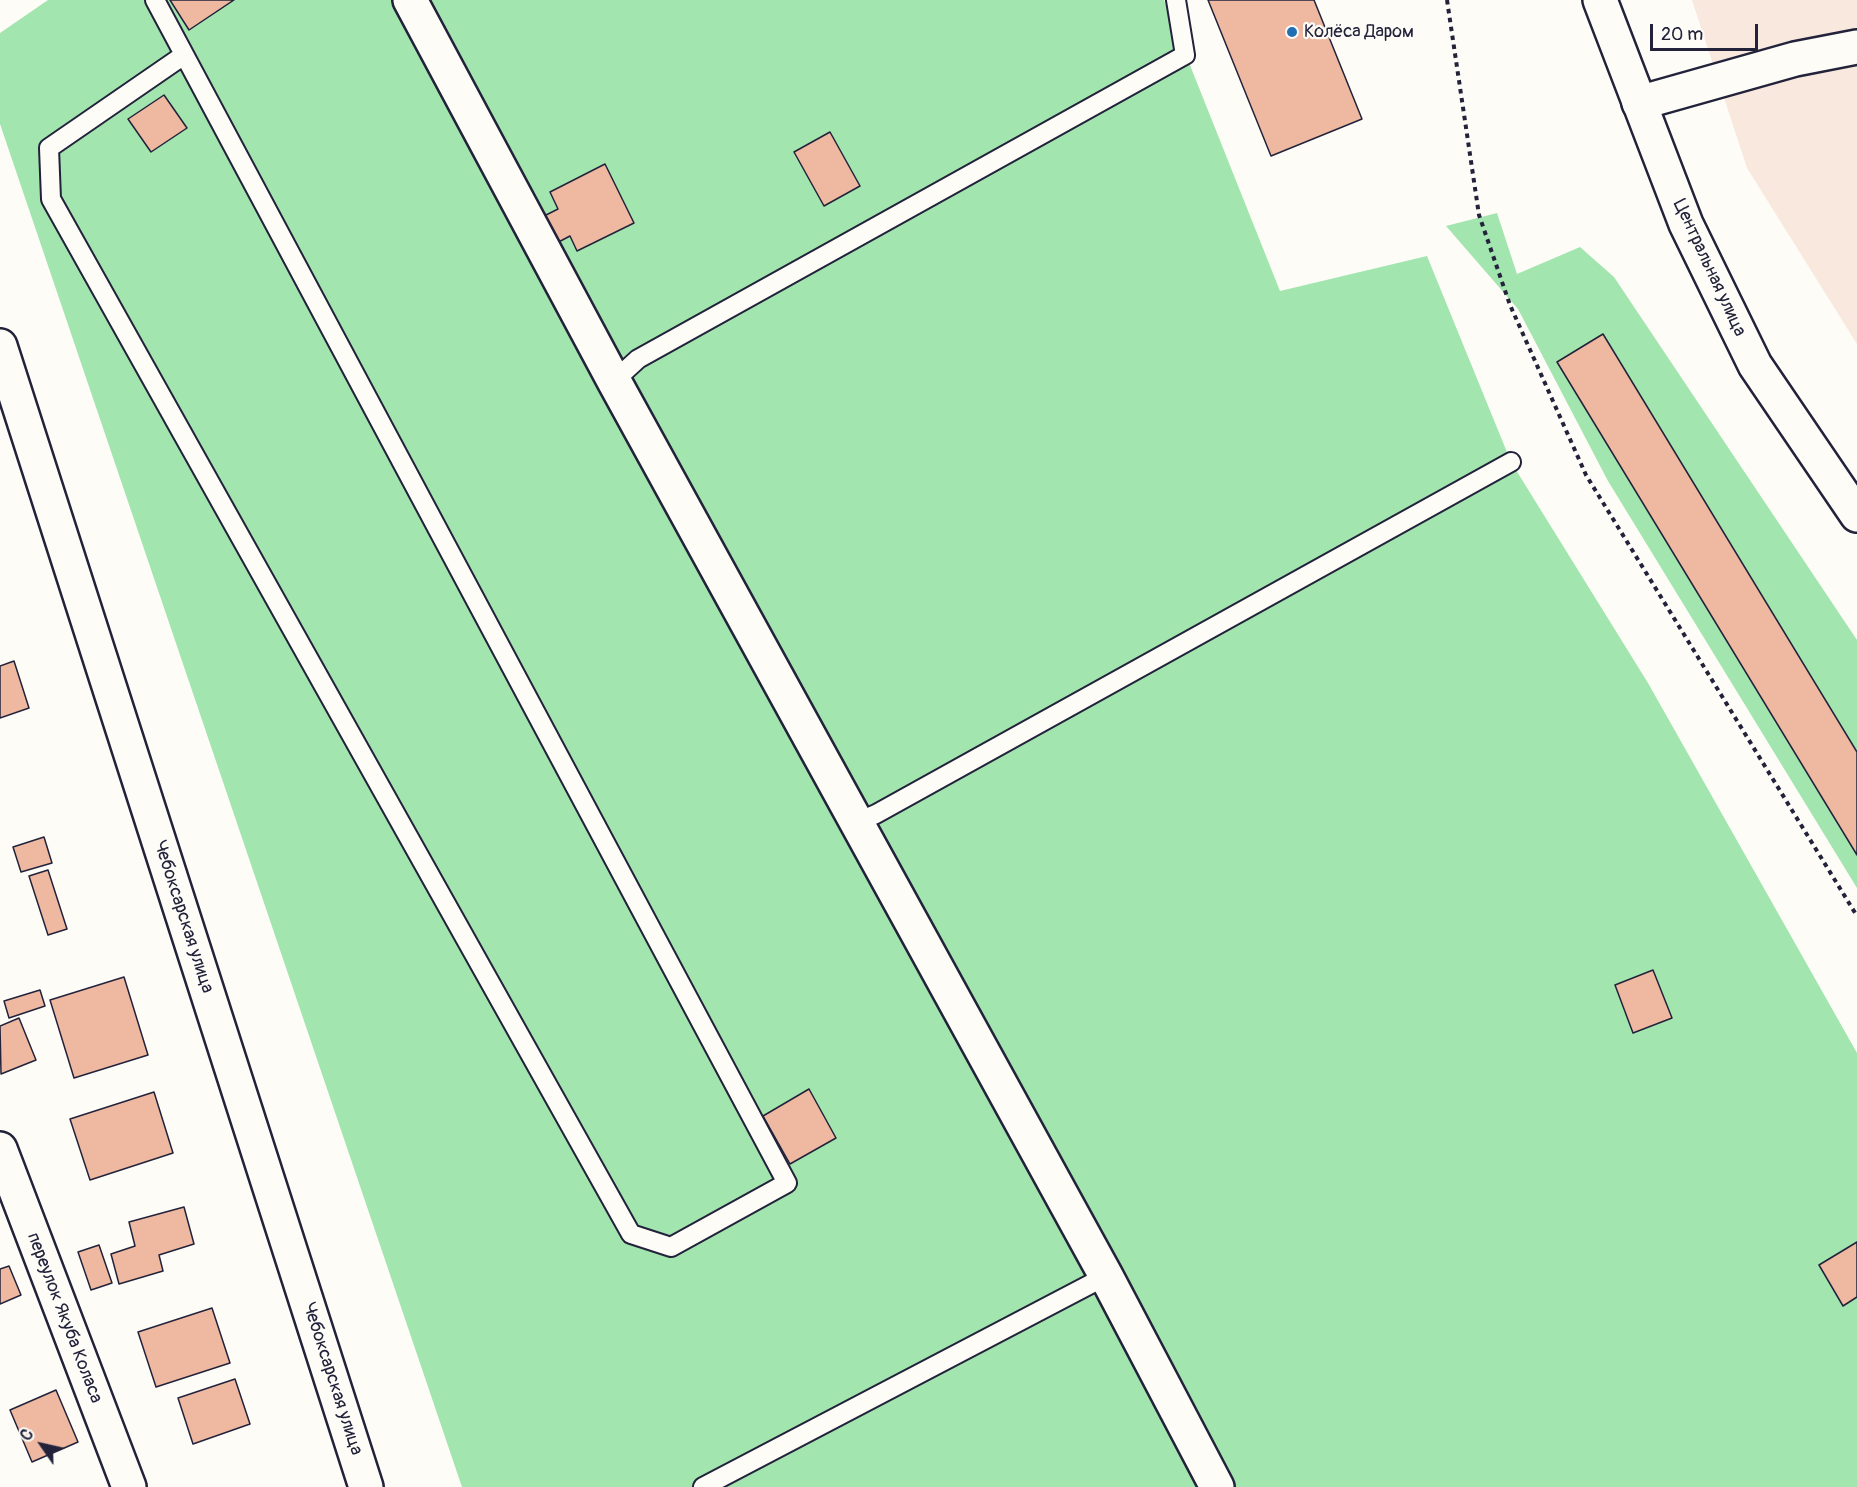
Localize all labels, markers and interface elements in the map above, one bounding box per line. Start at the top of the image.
scale bar [1653,12,1761,50]
place label: Колёса Даром [1304,21,1414,43]
text: 20 m [1661,23,1703,46]
marker: Колёса Даром [1285,25,1299,39]
street label: Центральная улица [1668,196,1750,340]
street label: Чебоксарская улица [148,838,218,996]
street label: переулок Якуба Коласа [22,1230,106,1406]
street label: Чебоксарская улица [297,1300,367,1458]
north arrow [12,1415,72,1475]
text: С [16,1425,38,1445]

